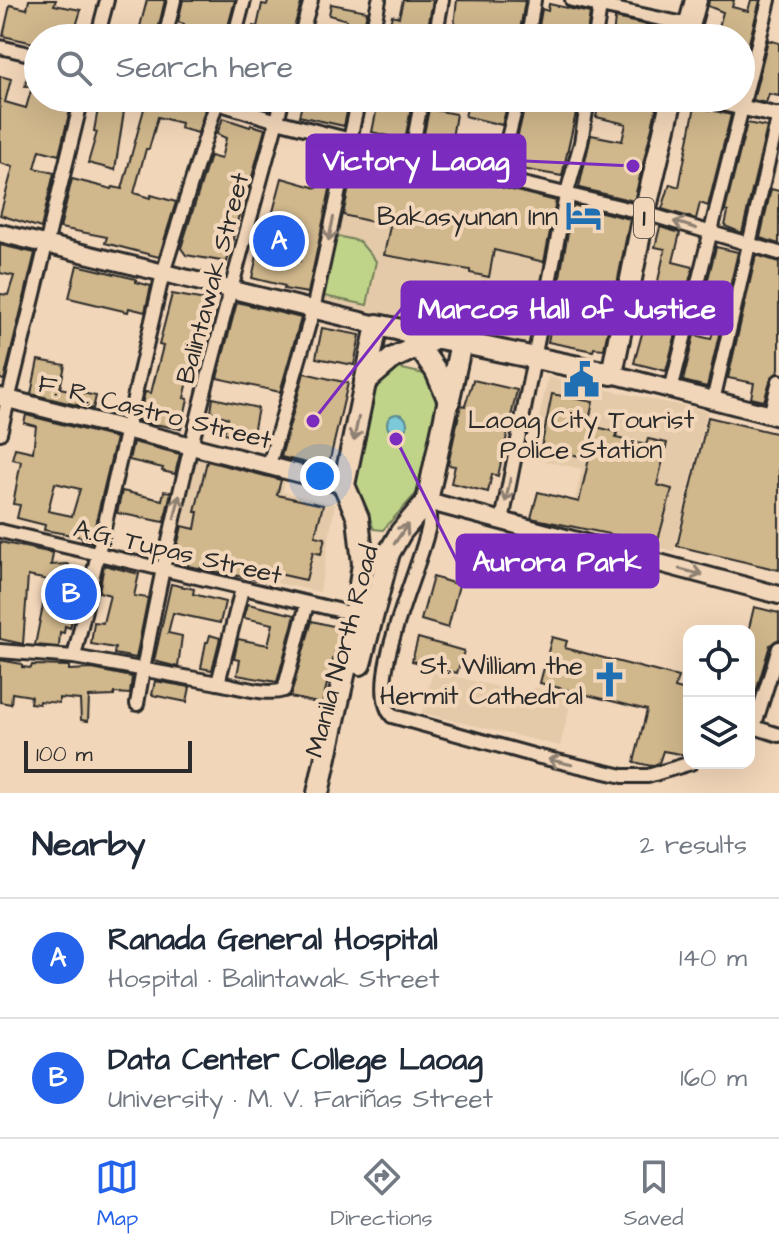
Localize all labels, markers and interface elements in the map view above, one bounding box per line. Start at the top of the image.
search box [24,24,755,112]
icon: search [52,46,96,90]
text: Search here [116,47,293,89]
callout: Victory Laoag [307,135,525,187]
text: Victory Laoag [322,142,510,184]
street label: Balintawak Street [167,168,259,388]
hotel icon: Bakasyunan Inn [565,197,603,235]
road number: 1 [634,198,654,238]
place label: Bakasyunan Inn [377,199,558,237]
pin: A [253,211,305,271]
one-way arrow [322,216,337,241]
one-way arrow [673,217,698,231]
callout: Marcos Hall of Justice [402,282,732,334]
text: Marcos Hall of Justice [418,290,716,329]
public building icon: Laoag City Tourist Police Station [562,361,600,399]
street label: F. R. Castro Street [34,366,276,459]
place label: Laoag City Tourist Police Station [468,402,695,468]
one-way arrow [348,416,363,441]
your location [300,456,340,496]
one-way arrow [500,476,515,502]
one-way arrow [170,495,185,521]
street label: A.G. Tupas Street [70,510,286,594]
one-way arrow [392,524,409,546]
callout: Aurora Park [457,535,658,587]
street label: Manila North Road [296,541,388,761]
text: Aurora Park [472,543,642,582]
pin: B [45,564,97,624]
one-way arrow [678,565,704,580]
map controls [683,625,755,769]
button: locate [683,625,755,697]
place label: St. William the Hermit Cathedral [380,648,583,714]
church icon: St. William the Hermit Cathedral [590,661,628,699]
button: layers [683,697,755,769]
scale bar [24,737,192,773]
text: 100 m [36,739,93,770]
one-way arrow [548,754,574,769]
text: Nearby [32,821,146,869]
text: 2 results [639,827,747,863]
text: Ranada General Hospital [108,919,438,961]
text: A [50,940,66,976]
text: 140 m [679,940,747,976]
text: Hospital · Balintawak Street [108,961,439,997]
text: Data Center College Laoag [108,1039,483,1081]
text: B [49,1060,67,1096]
text: 160 m [680,1060,747,1096]
text: University · M. V. Fariñas Street [108,1081,493,1117]
tab: Map [95,1155,139,1234]
tab: Directions [330,1155,433,1234]
tab: Saved [624,1155,684,1234]

